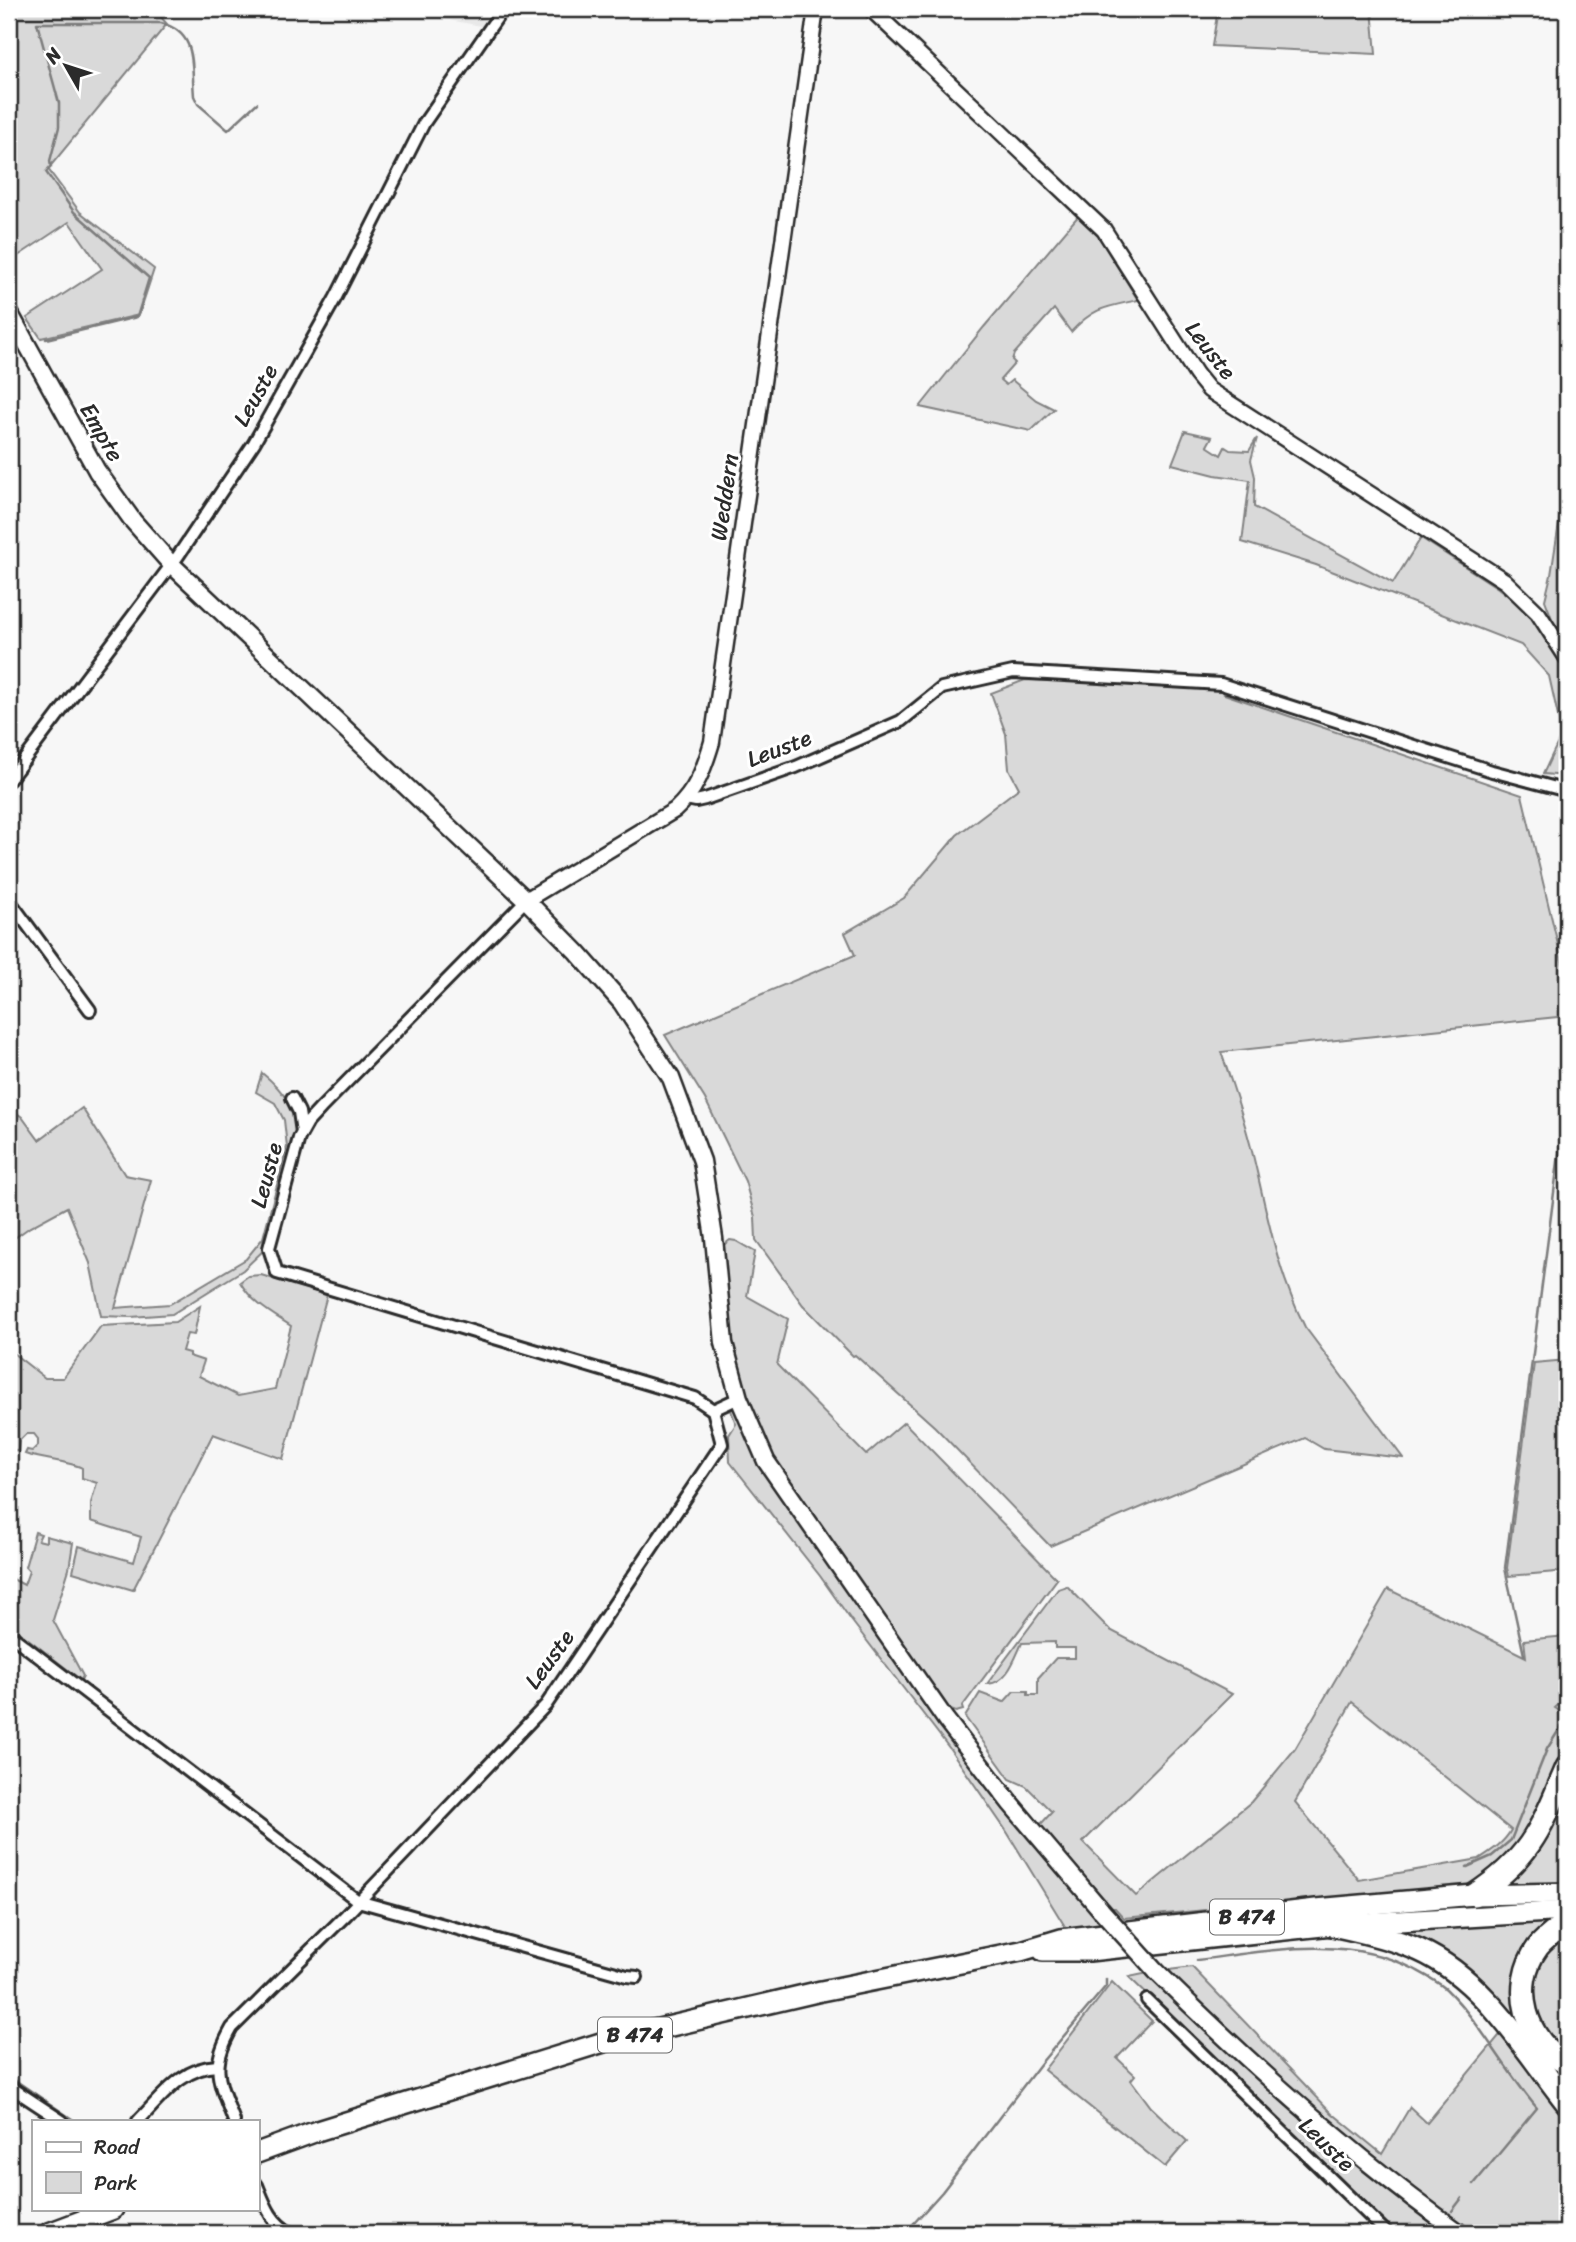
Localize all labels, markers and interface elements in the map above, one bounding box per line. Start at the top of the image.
north arrow [32,32,102,102]
text: N [36,39,71,72]
street label: Leuste [1174,311,1247,389]
street label: Leuste [221,356,289,434]
street label: Empte [68,394,135,470]
street label: Weddern [698,451,751,543]
street label: Leuste [741,717,818,780]
street label: Leuste [238,1138,295,1213]
street label: Leuste [513,1620,586,1698]
road number: B 474 [1210,1899,1284,1934]
road number: B 474 [598,2018,672,2052]
street label: Leuste [1288,2107,1365,2182]
legend [32,2120,259,2210]
text: Road [94,2128,141,2166]
text: Park [94,2164,137,2202]

